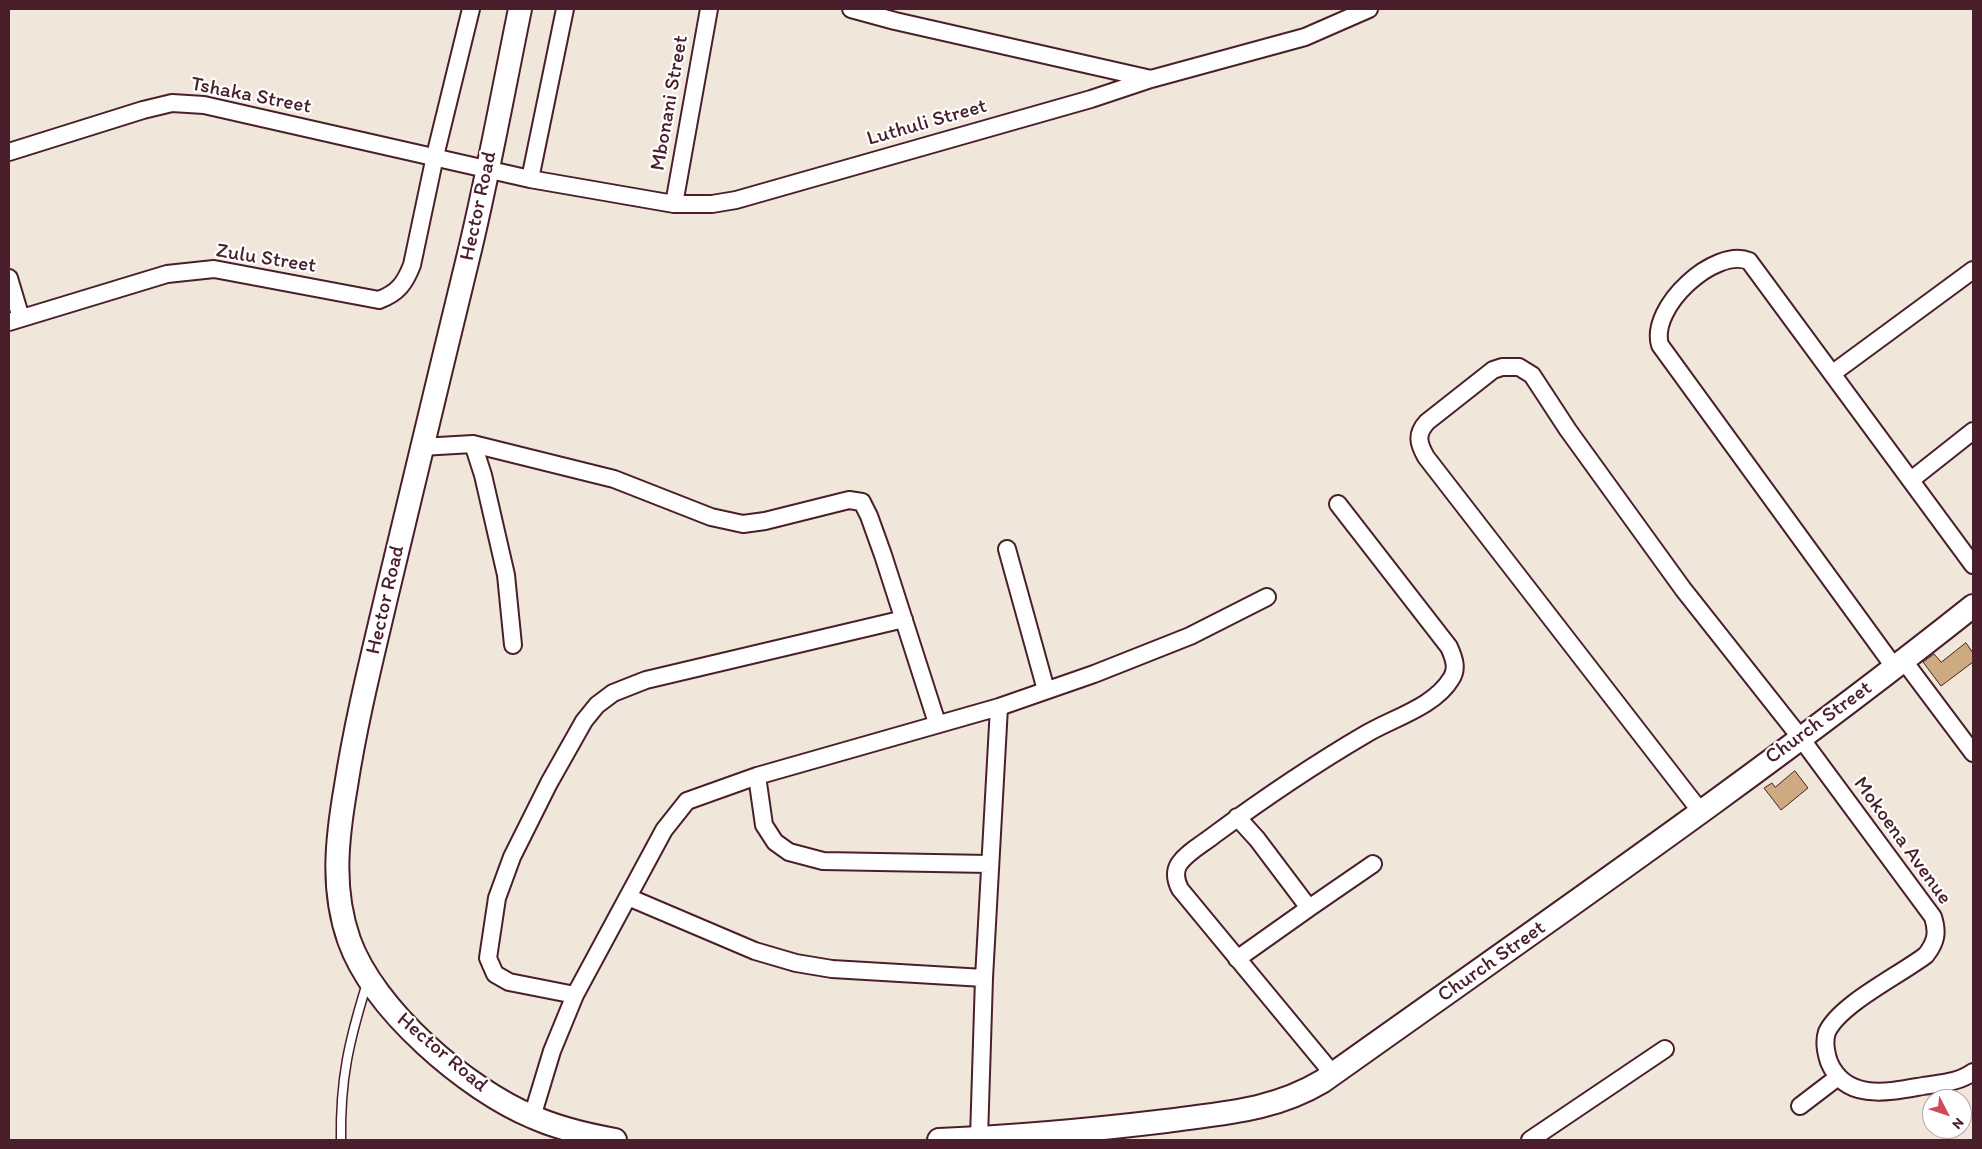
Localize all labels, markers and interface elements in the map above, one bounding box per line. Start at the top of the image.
street label: Mbonani Street [646,33,694,173]
street label: Tshaka Street [189,72,313,120]
street label: Luthuli Street [864,94,990,152]
street label: Hector Road [455,149,503,263]
street label: Zulu Street [214,239,318,279]
street label: Hector Road [361,543,411,657]
street label: Church Street [1761,676,1877,770]
street label: Mokoena Avenue [1847,772,1957,910]
street label: Church Street [1433,916,1551,1008]
street label: Hector Road [391,1008,493,1098]
north arrow [1922,1089,1972,1139]
text: N [1948,1114,1967,1133]

